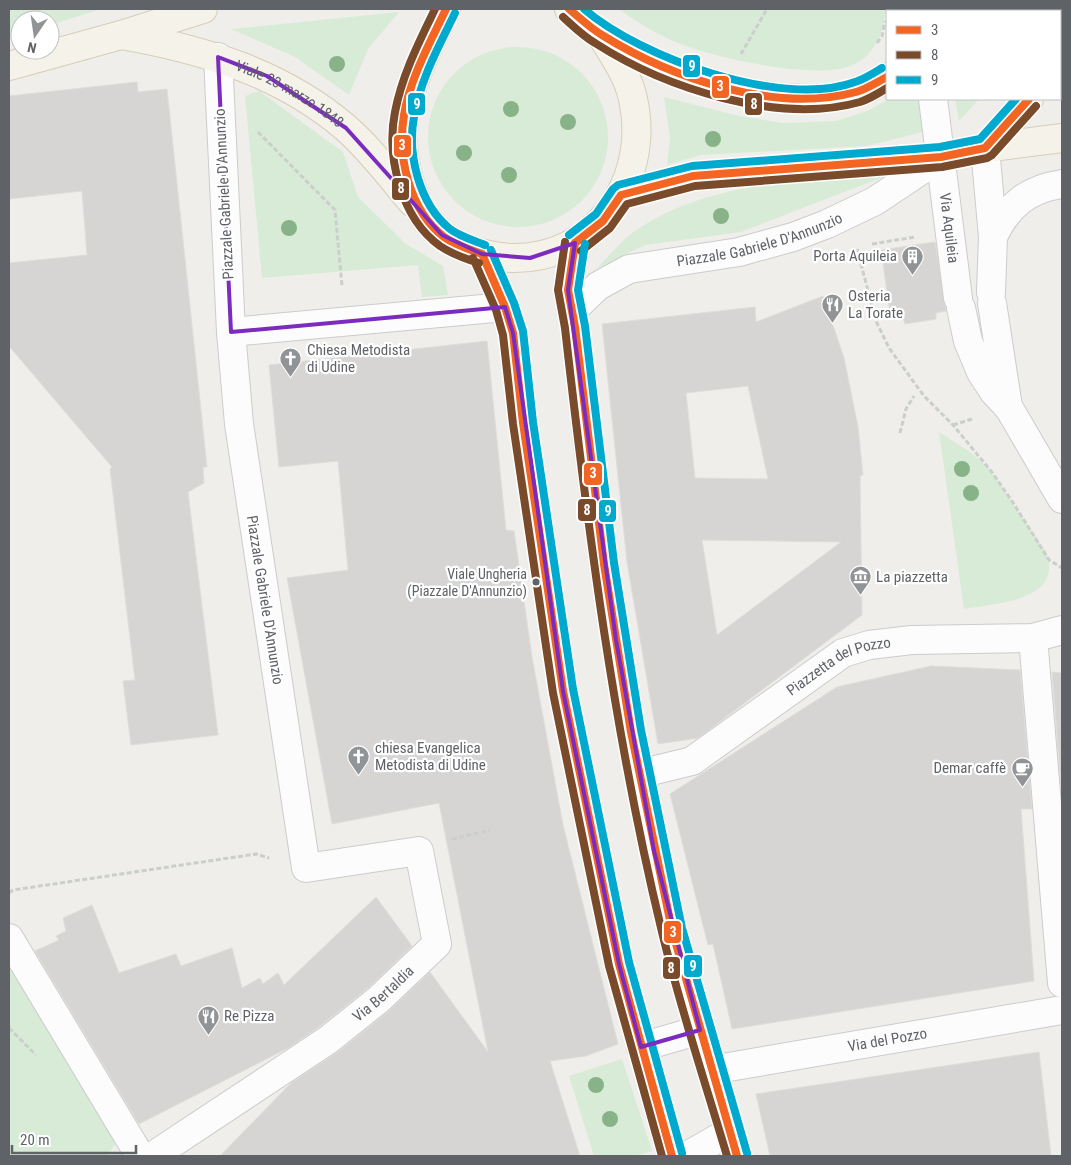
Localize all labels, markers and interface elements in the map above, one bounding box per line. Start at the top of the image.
north arrow [10,10,60,60]
legend [886,10,1061,100]
text: 3 [931,21,938,39]
text: N [26,39,38,56]
text: 8 [931,46,938,64]
line badge: 9 [682,54,701,78]
street label: Viale 23 marzo 1848 [233,56,347,131]
text: 9 [688,58,696,74]
text: 9 [931,71,938,89]
line badge: 3 [711,75,730,99]
text: 3 [716,78,724,94]
line badge: 9 [407,92,426,116]
line badge: 8 [744,92,763,116]
text: 9 [413,96,421,112]
text: 8 [750,96,758,112]
street label: Piazzale Gabriele D'Annunzio [211,108,237,280]
line badge: 3 [393,134,412,158]
text: 3 [398,137,406,153]
line badge: 8 [391,177,410,201]
text: 8 [397,180,405,196]
street label: Via Aquileia [936,192,963,264]
street label: Piazzale Gabriele D'Annunzio [675,209,845,271]
building icon: Porta Aquileia [901,244,925,275]
place label: Porta Aquileia [813,247,897,265]
place label: Osteria La Torate [848,287,903,322]
restaurant icon: Osteria La Torate [820,293,844,324]
place label: Chiesa Metodista di Udine [307,341,410,376]
church icon: Chiesa Metodista di Udine [279,347,303,378]
line badge: 3 [583,462,603,486]
text: 3 [589,465,597,481]
line badge: 8 [577,498,597,522]
line badge: 9 [598,499,617,523]
text: 8 [583,502,591,518]
text: 9 [604,503,612,519]
street label: Piazzale Gabriele D'Annunzio [243,514,287,686]
museum icon: La piazzetta [848,565,872,596]
place label: Viale Ungheria (Piazzale D'Annunzio) [407,566,527,600]
place label: La piazzetta [876,568,948,586]
marker: Viale Ungheria (Piazzale D'Annunzio) [531,577,541,587]
street label: Piazzetta del Pozzo [783,634,892,699]
place label: chiesa Evangelica Metodista di Udine [375,739,486,774]
church icon: chiesa Evangelica Metodista di Udine [347,745,371,776]
cafe icon: Demar caffè [1010,756,1034,787]
place label: Demar caffè [933,759,1006,777]
line badge: 3 [663,920,682,944]
text: 3 [669,924,677,940]
line badge: 9 [683,954,703,978]
line badge: 8 [662,956,681,980]
text: 9 [689,958,697,974]
text: 8 [667,960,675,976]
street label: Via Bertaldia [349,962,418,1026]
restaurant icon: Re Pizza [196,1004,220,1035]
place label: Re Pizza [224,1007,275,1025]
street label: Via del Pozzo [846,1024,928,1055]
scale bar [12,1122,136,1154]
text: 20 m [20,1131,50,1149]

